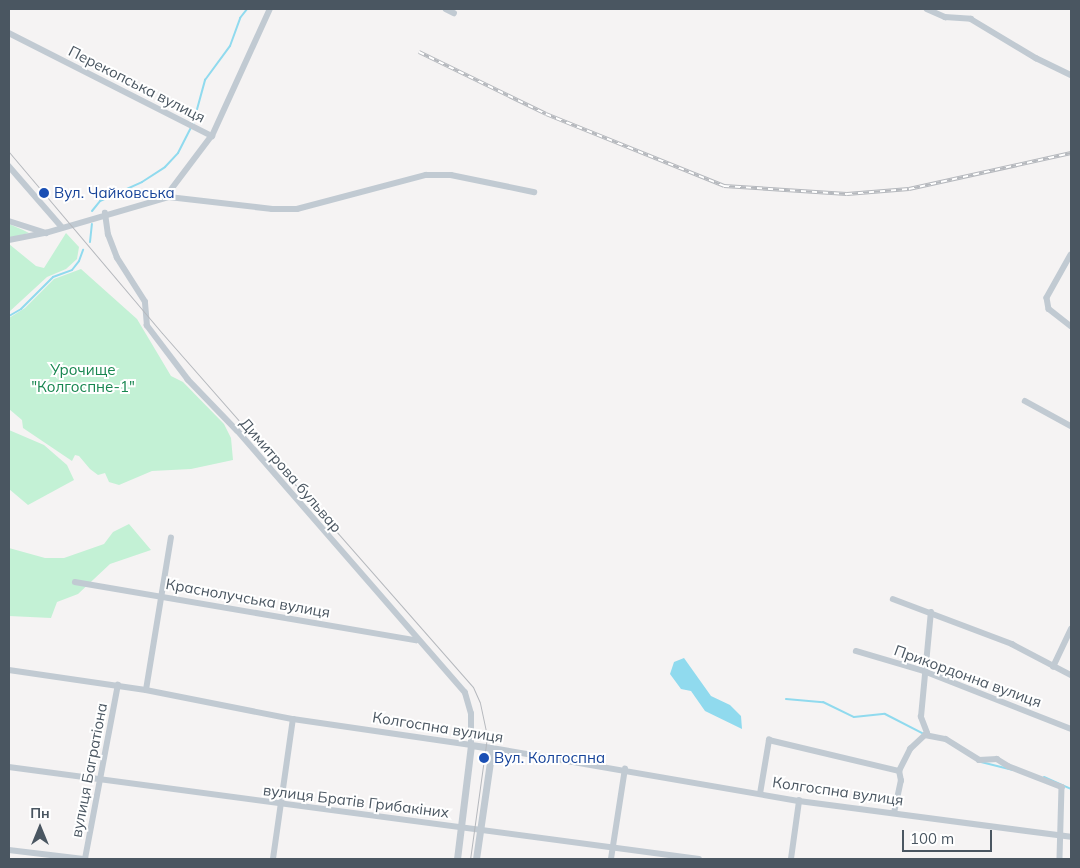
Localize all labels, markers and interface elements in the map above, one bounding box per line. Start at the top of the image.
street label: Перекопська вулиця [66,42,208,126]
place label: Вул. Чайковська [54,184,175,202]
marker: Вул. Чайковська [38,187,50,199]
park label: Урочище "Колгоспне-1" [31,360,135,395]
street label: Димитрова бульвар [236,414,346,536]
street label: Краснолучська вулиця [164,575,332,621]
street label: Прикордонна вулиця [892,641,1044,711]
street label: вулиця Багратіона [67,701,111,839]
street label: Колгоспна вулиця [371,708,505,746]
place label: Вул. Колгоспна [494,749,605,767]
marker: Вул. Колгоспна [478,752,490,764]
street label: Колгоспна вулиця [771,773,905,809]
street label: вулиця Братів Грибакіних [262,781,450,821]
north arrow [15,803,65,853]
text: Пн [30,804,50,822]
scale bar [905,820,995,852]
text: 100 m [910,829,954,848]

